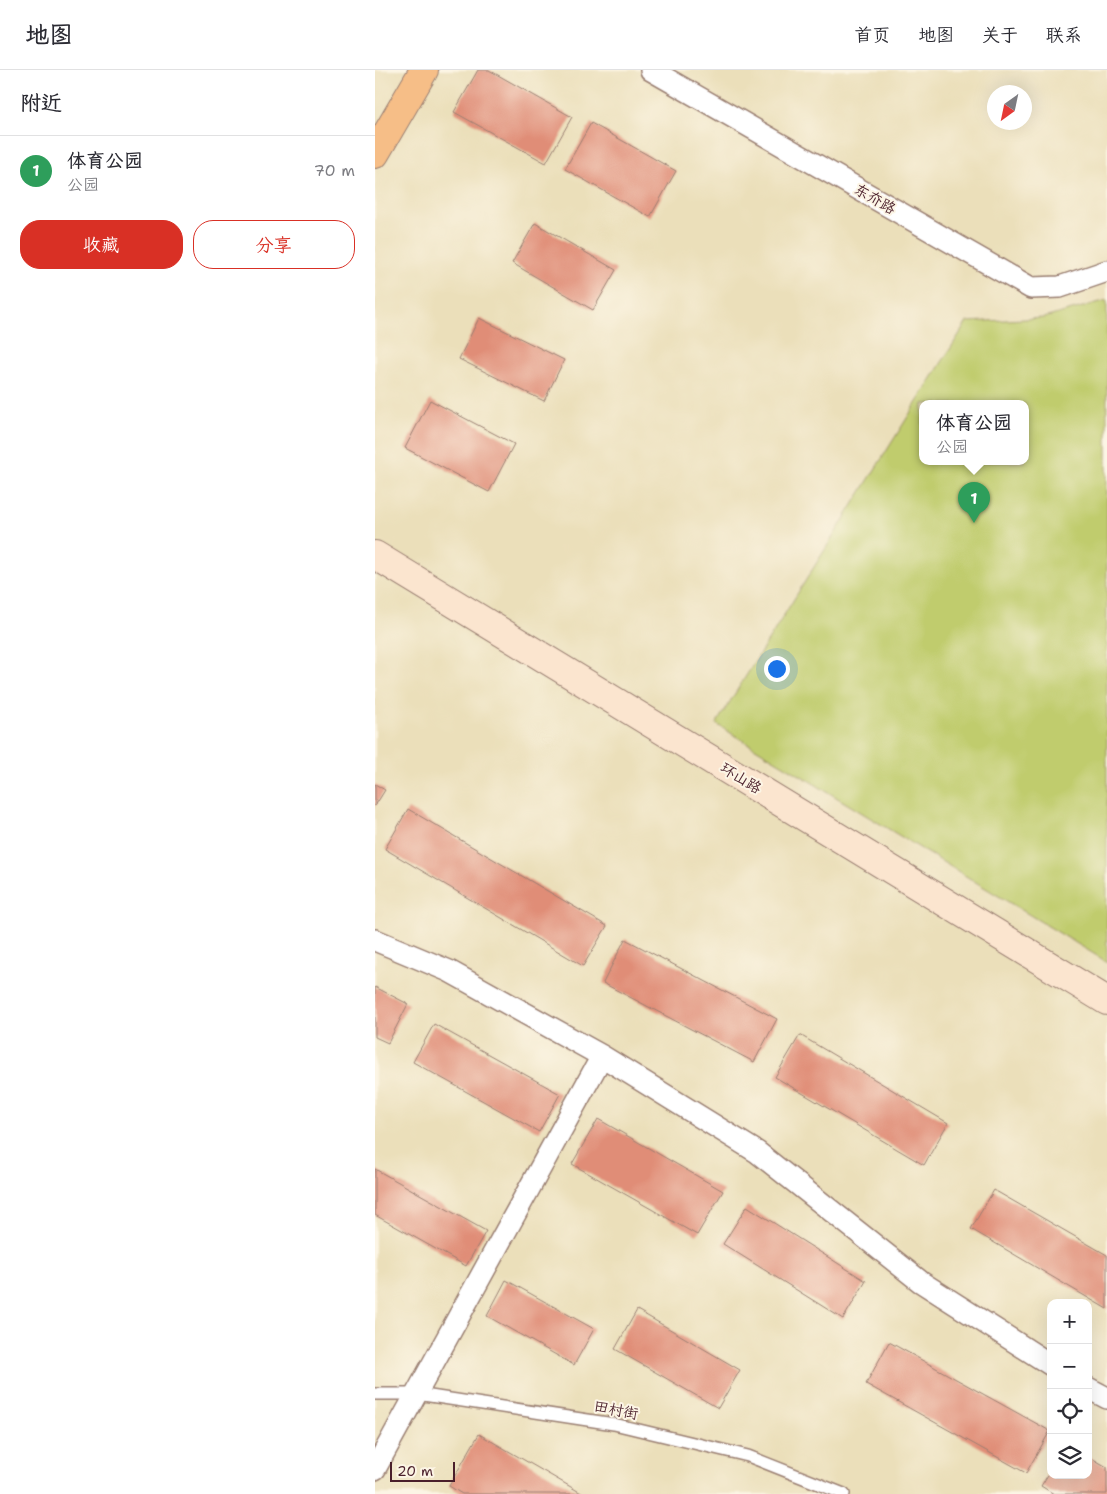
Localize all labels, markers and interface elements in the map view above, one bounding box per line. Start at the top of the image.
text: 地图 [25,19,73,51]
text: 首页 [854,23,890,47]
text: 地图 [918,23,954,47]
text: 关于 [982,23,1018,47]
text: 联系 [1046,23,1082,47]
north arrow [987,85,1032,130]
text: 附近 [20,89,62,117]
text: 体育公园 [67,148,143,173]
text: 1 [32,160,40,181]
text: 70 m [314,160,355,181]
text: 公园 [67,174,99,195]
street label: 东夼路 [851,179,899,219]
button: 收藏 [20,220,183,269]
button: 分享 [193,220,355,269]
popup [919,400,1029,465]
text: 体育公园 [936,410,1012,435]
text: 公园 [936,436,968,457]
pin: 1 [958,482,990,523]
your location [764,656,790,682]
street label: 环山路 [717,758,765,798]
map controls [1047,1299,1092,1479]
button: + [1047,1299,1092,1344]
button: − [1047,1344,1092,1389]
button: locate [1047,1389,1092,1434]
street label: 田村街 [592,1396,640,1424]
button: layers [1047,1434,1092,1479]
scale bar [390,1459,455,1482]
text: 20 m [397,1462,433,1480]

